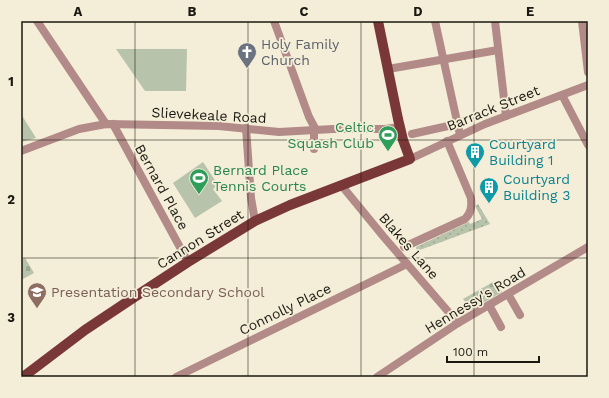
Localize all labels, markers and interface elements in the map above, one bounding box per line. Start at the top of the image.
text: A [74,4,83,19]
text: B [188,4,197,19]
text: C [300,4,309,19]
text: D [413,4,423,19]
text: E [526,4,534,19]
place label: Holy Family Church [261,36,340,68]
church icon: Holy Family Church [236,41,258,69]
text: 1 [8,74,14,89]
street label: Barrack Street [444,82,542,134]
street label: Slievekeale Road [151,104,267,126]
place label: Celtic Squash Club [288,119,374,151]
sports icon: Celtic Squash Club [377,124,399,152]
place label: Courtyard Building 1 [489,136,556,168]
street label: Bernard Place [132,141,192,233]
building icon: Courtyard Building 1 [464,141,486,169]
place label: Bernard Place Tennis Courts [213,162,308,194]
sports icon: Bernard Place Tennis Courts [188,167,210,195]
place label: Courtyard Building 3 [503,171,570,203]
building icon: Courtyard Building 3 [478,176,500,204]
text: 2 [7,192,15,207]
street label: Cannon Street [154,206,246,272]
street label: Blakes Lane [376,210,442,282]
street label: Hennessy's Road [422,264,528,336]
street label: Connolly Place [236,280,334,338]
school or university icon: Presentation Secondary School [26,281,48,309]
place label: Presentation Secondary School [51,284,265,300]
text: 3 [7,310,15,325]
scale bar [447,338,539,364]
text: 100 m [453,345,488,359]

